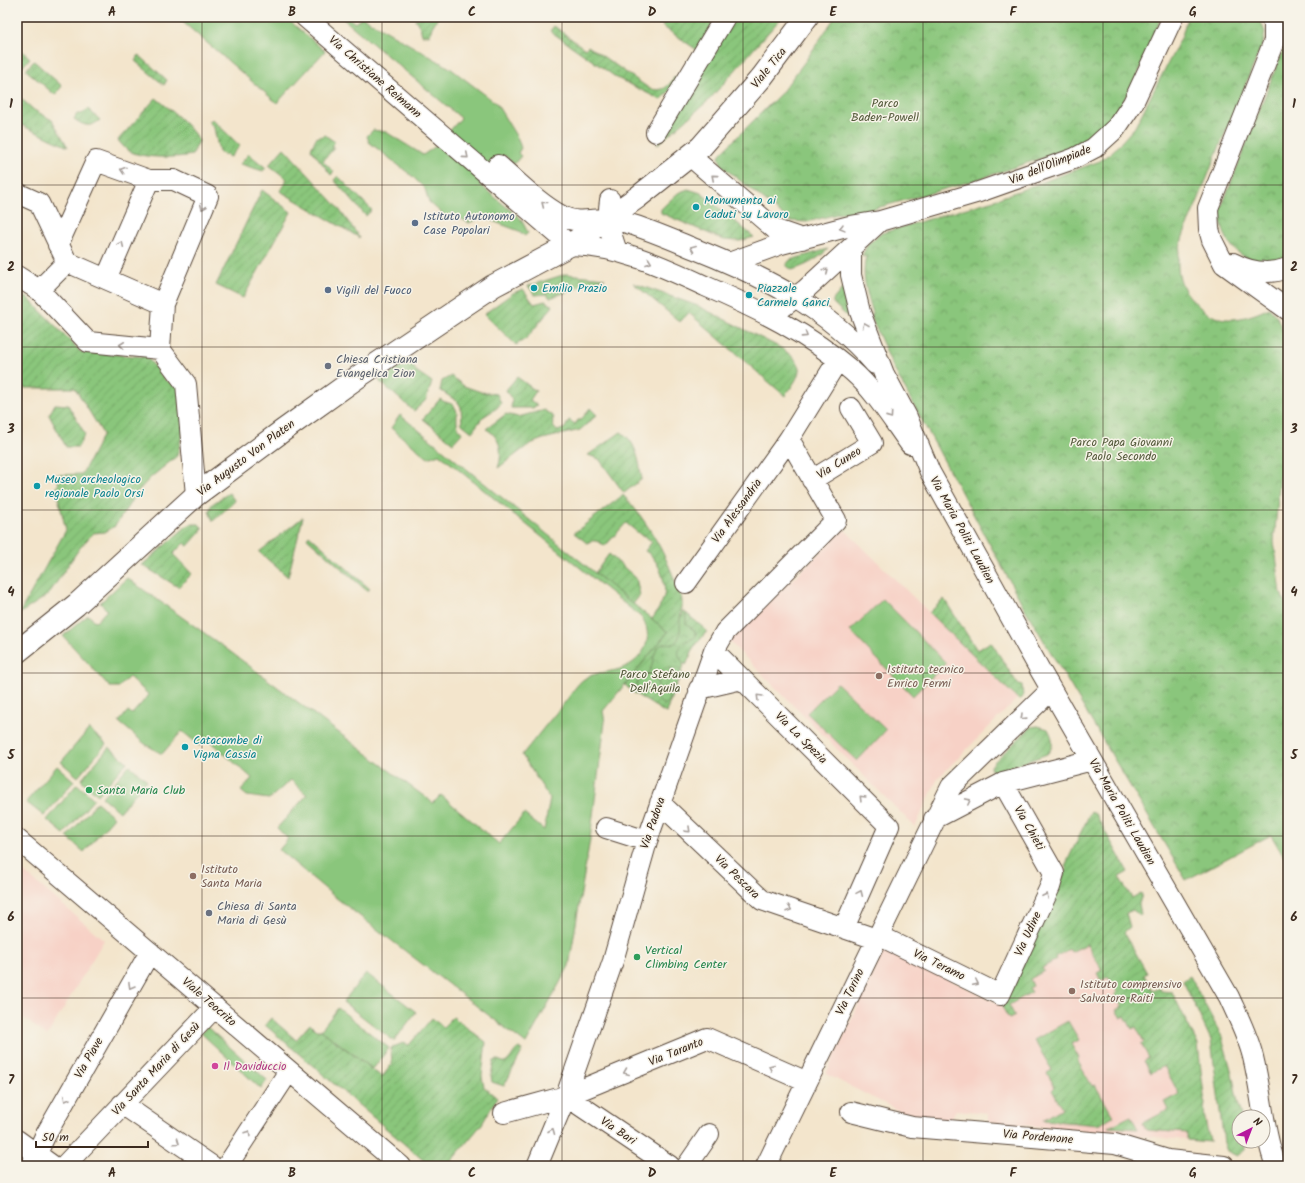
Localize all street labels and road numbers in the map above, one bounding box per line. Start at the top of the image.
street label: Via Christiane Reimann [324,31,426,123]
street label: Viale Tica [746,43,792,93]
street label: Via dell'Olimpiade [1006,140,1094,190]
street label: Via Augusto Von Platen [193,415,299,501]
street label: Via Cuneo [813,442,865,484]
street label: Via Maria Politi Laudien [924,473,1000,587]
street label: Via Alessandria [707,474,767,547]
street label: Via La Spezia [770,707,832,769]
street label: Via Maria Politi Laudien [1084,755,1160,869]
street label: Via Padova [635,794,671,852]
street label: Via Chieti [1009,802,1050,855]
street label: Via Pescara [710,850,764,904]
street label: Via Udine [1009,908,1047,960]
street label: Via Teramo [910,944,968,986]
street label: Via Torino [830,965,870,1019]
street label: Viale Teocrito [177,973,241,1031]
street label: Via Santa Maria di Gesù [107,1017,205,1120]
street label: Via Taranto [646,1032,706,1072]
street label: Via Piave [69,1033,109,1082]
street label: Via Bari [596,1112,641,1151]
street label: Via Pordenone [1002,1124,1075,1150]

